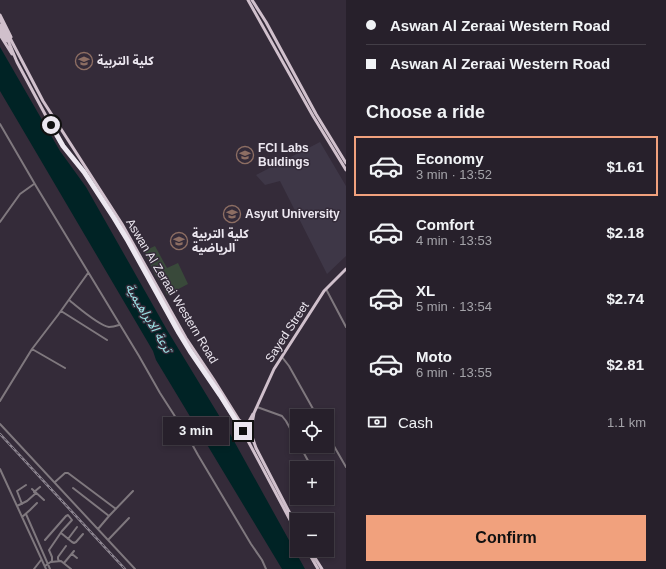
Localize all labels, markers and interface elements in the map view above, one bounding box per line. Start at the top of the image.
text: Aswan Al Zeraai Western Road [390,17,610,34]
school or university icon: كلية التربية [74,51,94,71]
place label: كلية التربية [97,54,154,68]
text: Aswan Al Zeraai Western Road [390,55,610,72]
text: Choose a ride [366,102,485,122]
route start [42,116,60,134]
place label: FCI Labs Buldings [258,141,310,169]
school or university icon: FCI Labs Buldings [235,145,255,165]
icon: car [368,148,404,184]
text: Economy [416,150,484,167]
text: $1.61 [606,158,644,175]
text: 3 min · 13:52 [416,167,492,182]
school or university icon: Asyut University [222,204,242,224]
place label: Asyut University [245,207,340,221]
icon: car [368,214,404,250]
street label: Aswan Al Zeraai Western Road [123,216,221,366]
text: Comfort [416,216,474,233]
text: $2.18 [606,224,644,241]
place label: كلية التربية الرياضية [192,227,249,255]
school or university icon: كلية التربية الرياضية [169,231,189,251]
text: 4 min · 13:53 [416,233,492,248]
icon: car [368,280,404,316]
water label: ترعة الابراهيمية [122,281,177,358]
text: XL [416,282,435,299]
text: $2.74 [606,290,644,307]
street label: Sayed Street [262,299,312,365]
text: 5 min · 13:54 [416,299,492,314]
icon: car [368,346,404,382]
text: Moto [416,348,452,365]
text: $2.81 [606,356,644,373]
text: 6 min · 13:55 [416,365,492,380]
map controls [290,409,334,557]
button: locate [290,409,334,453]
icon: cash [366,411,388,433]
text: Cash [398,414,433,431]
text: 1.1 km [607,415,646,430]
callout: 3 min [163,417,229,445]
route end [234,422,252,440]
text: 3 min [179,423,213,438]
button: + [290,461,334,505]
button: − [290,513,334,557]
button: Confirm [366,515,646,561]

